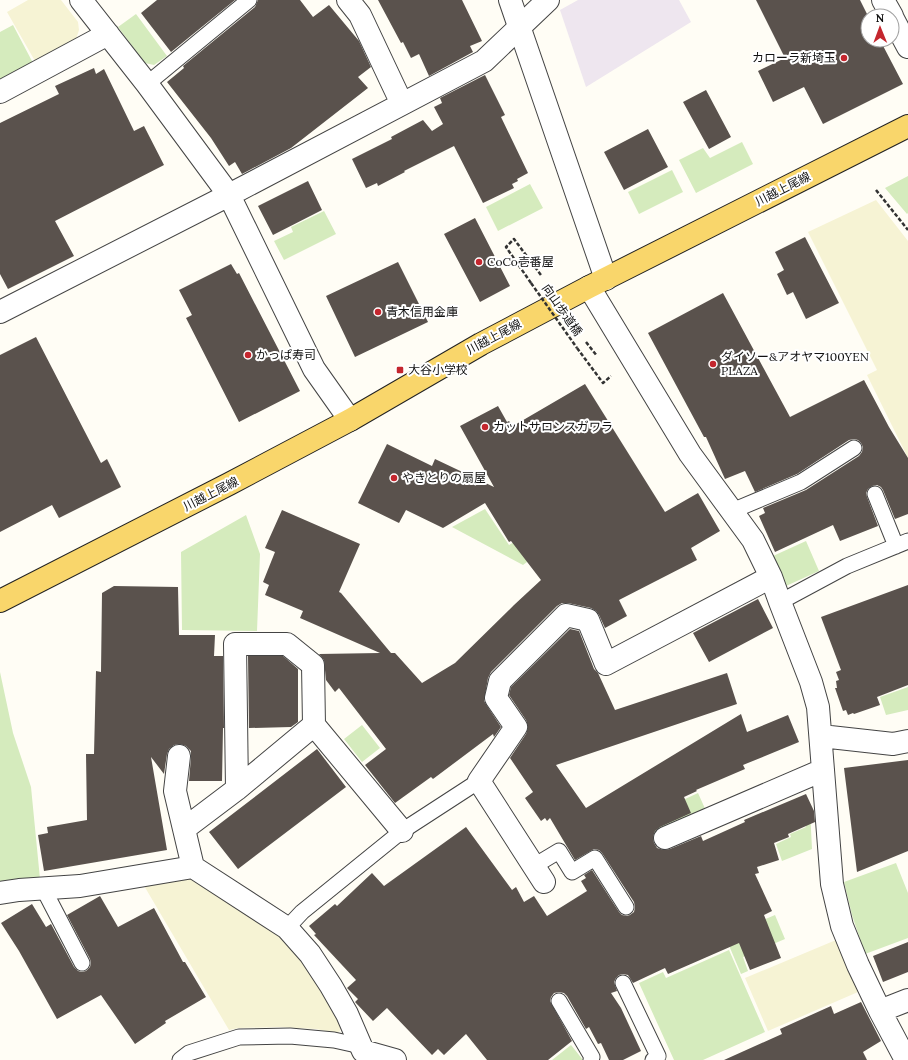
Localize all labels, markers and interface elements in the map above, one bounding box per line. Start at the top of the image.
north arrow [860,8,900,48]
text: N [875,11,885,25]
place label: カローラ新埼玉 [752,50,836,65]
marker: カローラ新埼玉 [839,53,849,63]
street label: 川越上尾線 [753,168,813,209]
place label: CoCo壱番屋 [487,254,554,269]
marker: CoCo壱番屋 [474,257,484,267]
street label: 向山歩道橋 [539,281,586,339]
place label: 青木信用金庫 [386,304,458,319]
marker: 青木信用金庫 [373,307,383,317]
street label: 川越上尾線 [464,316,524,357]
place label: かっぱ寿司 [256,347,316,362]
place label: ダイソー&アオヤマ100YEN PLAZA [721,349,869,378]
marker: かっぱ寿司 [243,350,253,360]
marker: ダイソー&アオヤマ100YEN PLAZA [708,359,718,369]
place label: 大谷小学校 [408,362,468,377]
marker: 大谷小学校 [395,365,405,375]
place label: カットサロンスガワラ [493,419,613,434]
marker: カットサロンスガワラ [480,422,490,432]
place label: やきとりの扇屋 [402,470,486,485]
street label: 川越上尾線 [181,473,241,514]
marker: やきとりの扇屋 [389,473,399,483]

